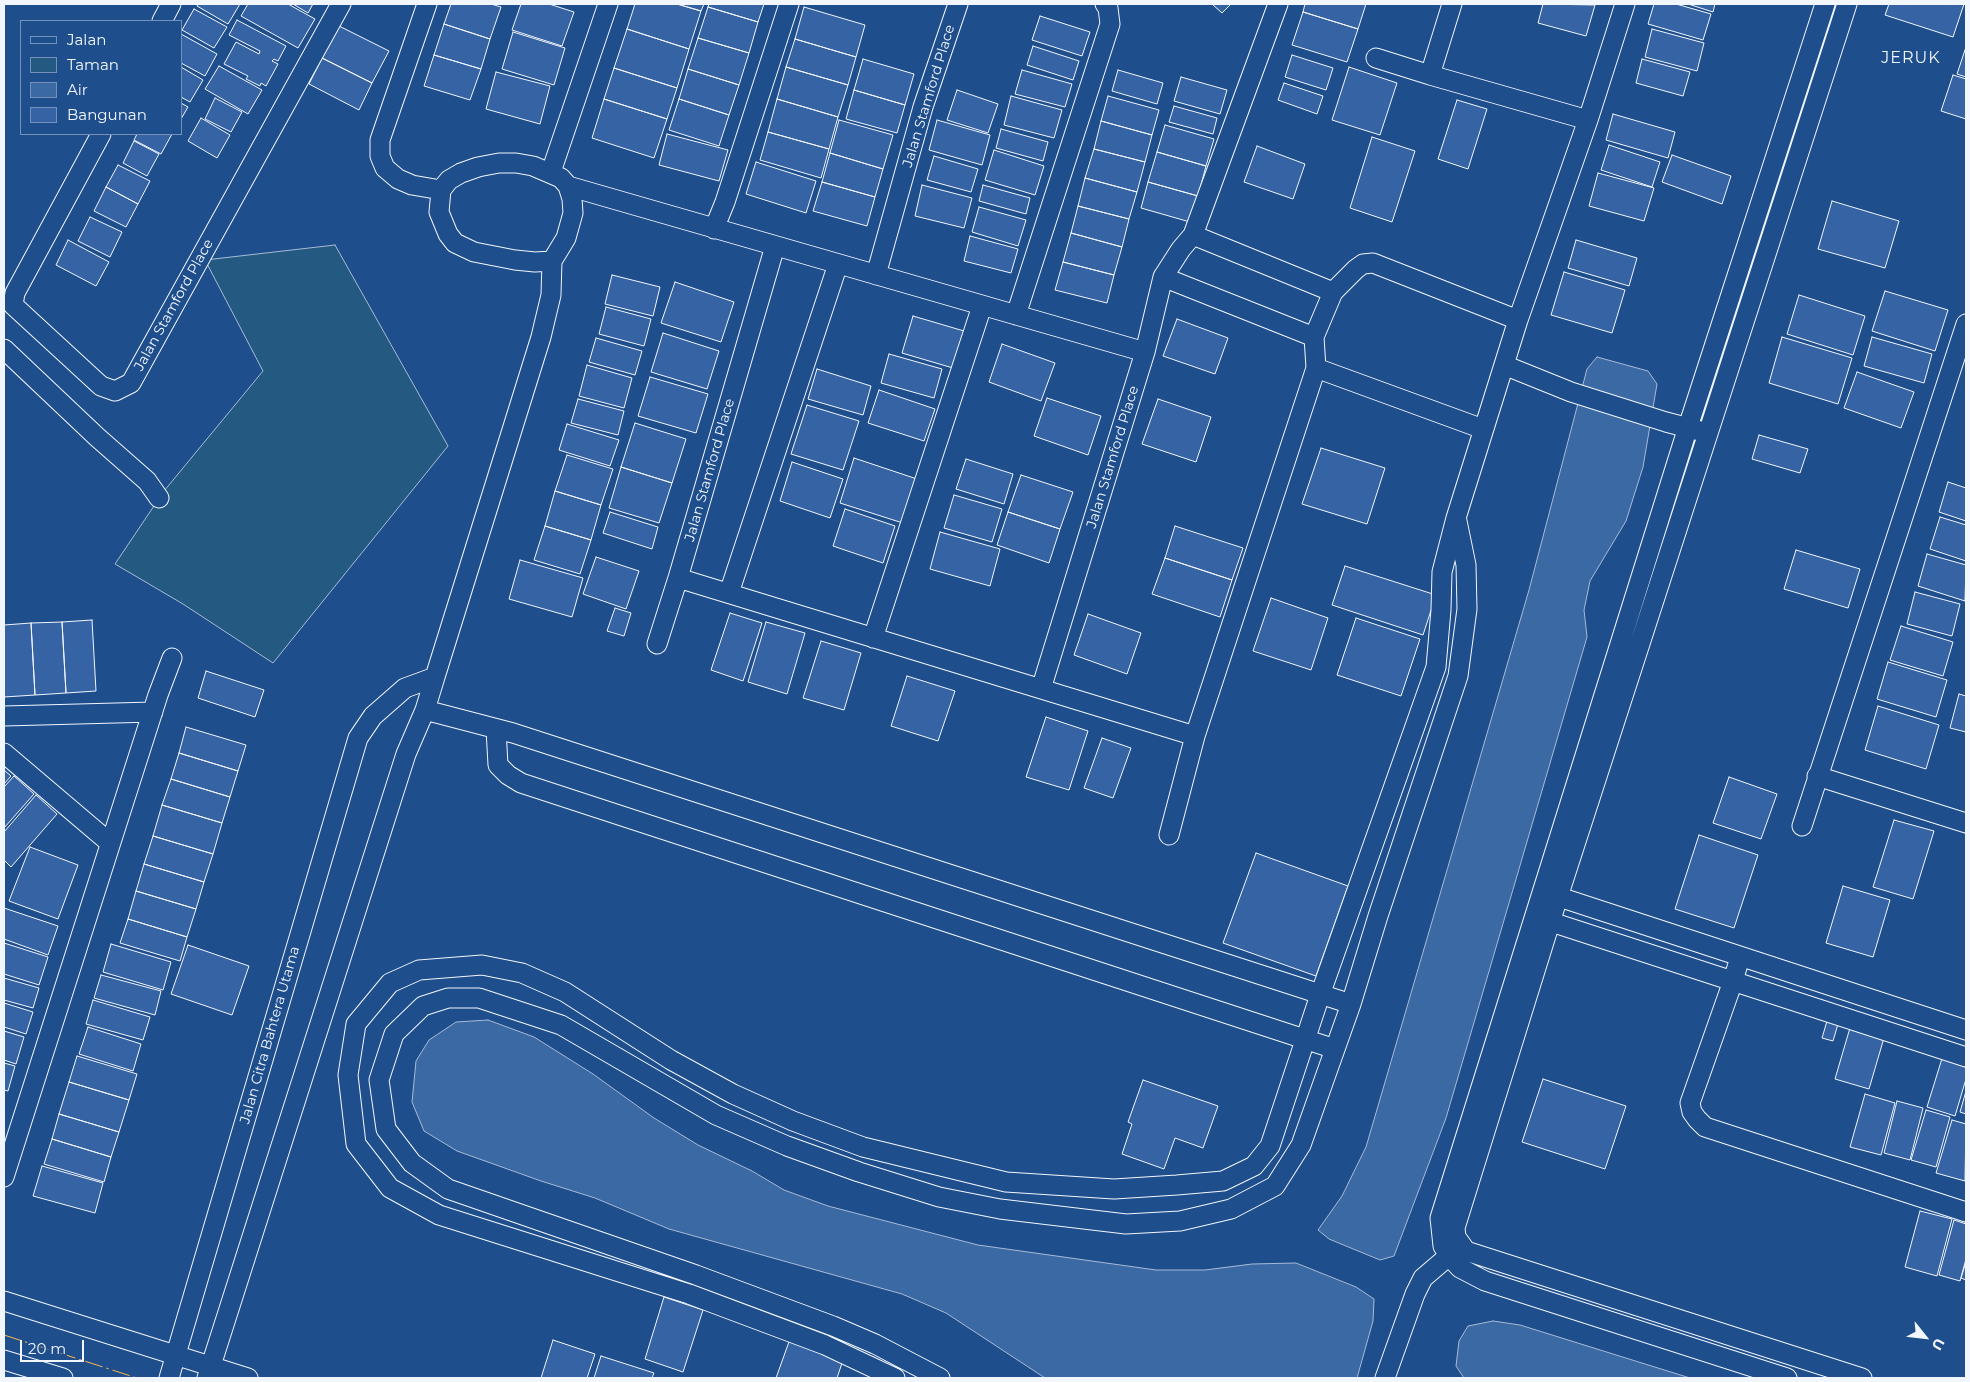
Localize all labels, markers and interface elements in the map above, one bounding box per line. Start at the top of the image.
legend [20,20,182,135]
street label: Jalan Stamford Place [899,23,959,169]
text: Jalan [67,30,106,49]
district label: JERUK [1881,48,1941,68]
text: Taman [67,55,119,74]
text: Air [67,80,88,99]
text: Bangunan [67,105,147,124]
street label: Jalan Stamford Place [131,236,217,374]
street label: Jalan Stamford Place [1083,384,1143,530]
street label: Jalan Stamford Place [682,397,738,543]
street label: Jalan Citra Bahtera Utama [237,944,303,1126]
north arrow [1900,1312,1950,1362]
scale bar [22,1330,86,1362]
text: U [1928,1335,1949,1353]
text: 20 m [28,1339,66,1358]

